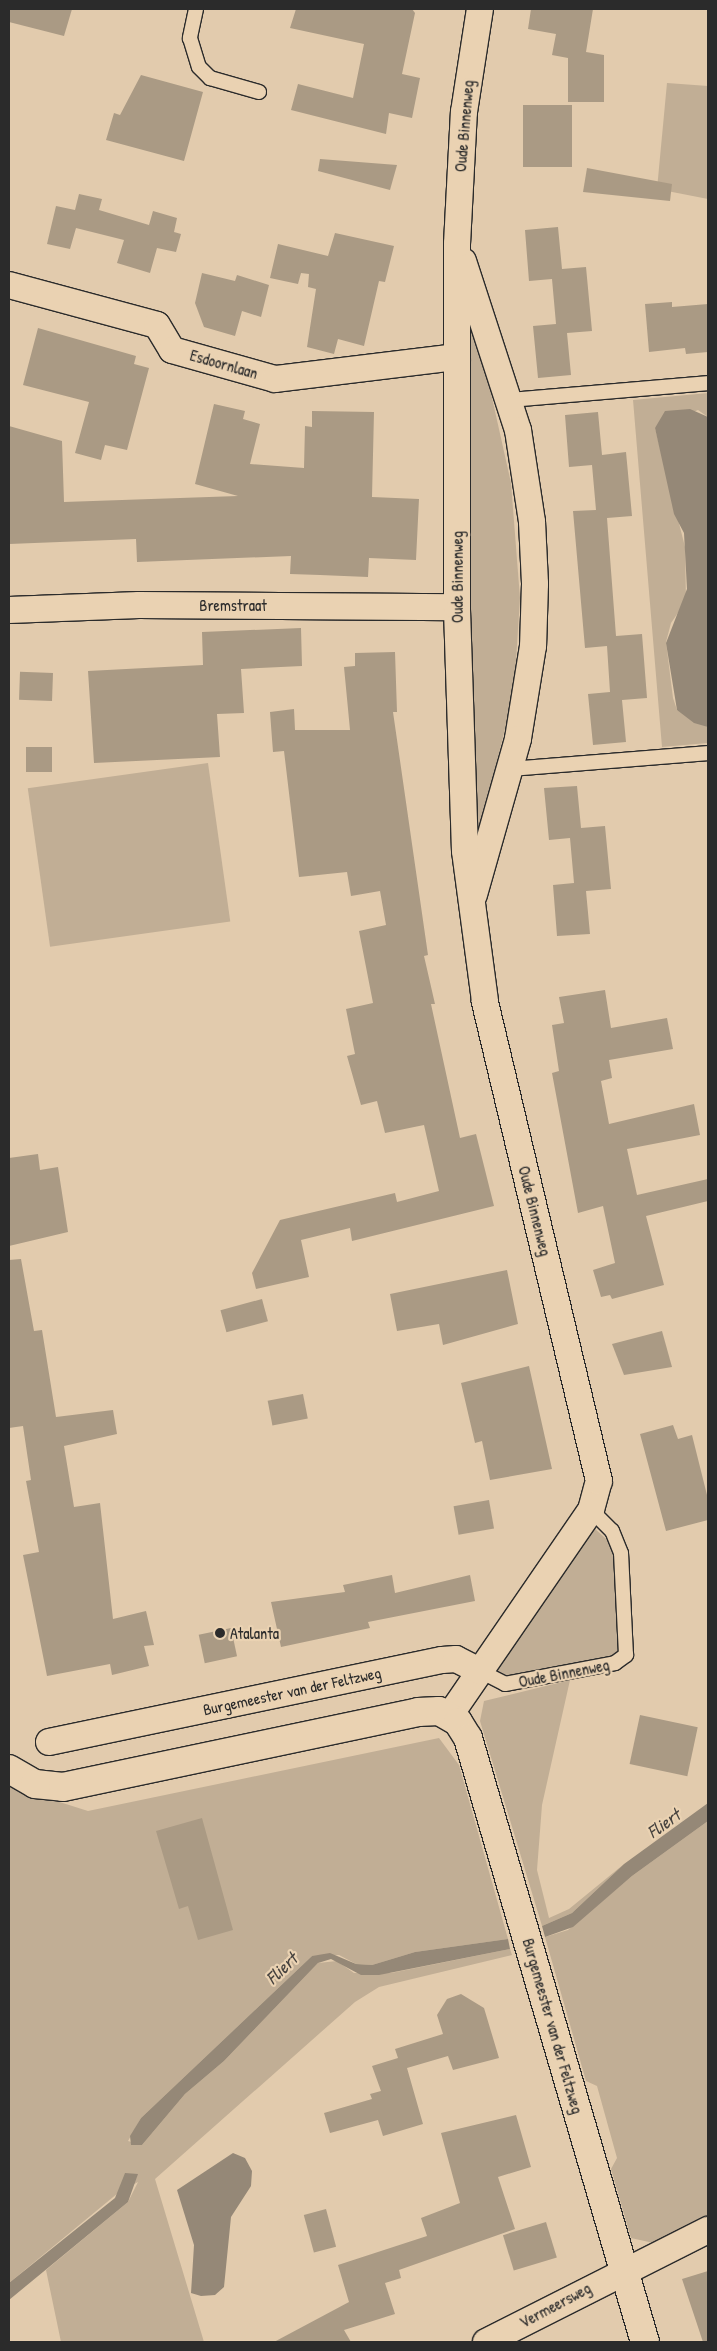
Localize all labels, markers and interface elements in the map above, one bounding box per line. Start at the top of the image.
street label: Oude Binnenweg [450,79,478,173]
street label: Esdoornlaan [188,345,260,383]
street label: Oude Binnenweg [447,531,467,623]
street label: Bremstraat [199,595,267,615]
street label: Oude Binnenweg [515,1164,555,1258]
place label: Atalanta [230,1623,279,1643]
marker: Atalanta [214,1627,226,1639]
street label: Oude Binnenweg [517,1655,611,1691]
street label: Burgemeester van der Feltzweg [201,1663,383,1719]
water label: Fliert [643,1805,685,1843]
street label: Burgemeester van der Feltzweg [519,1936,587,2116]
water label: Fliert [262,1949,302,1989]
street label: Vermeersweg [516,2278,594,2332]

